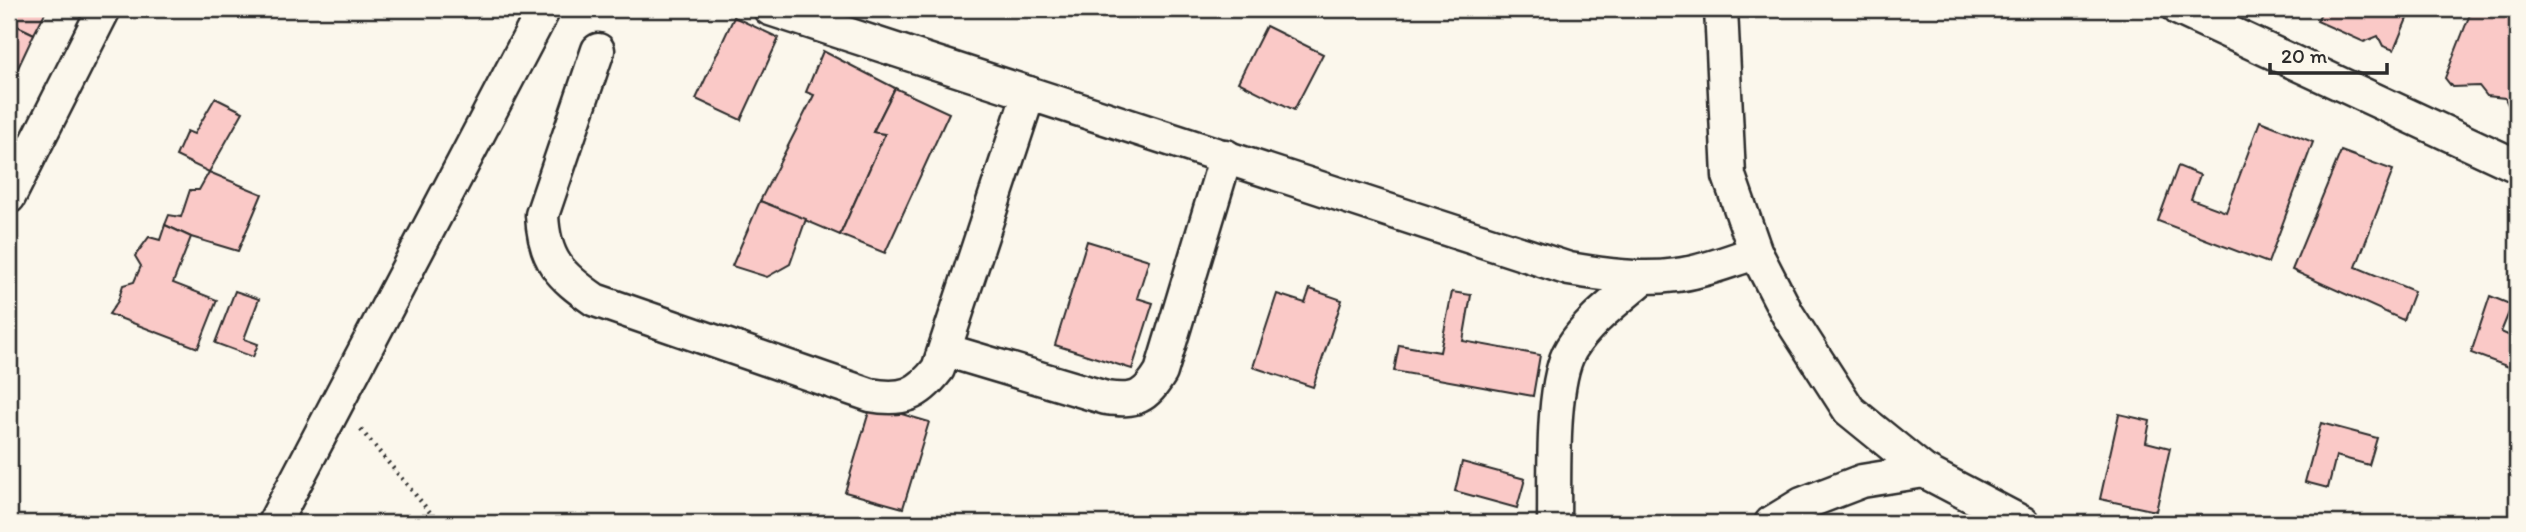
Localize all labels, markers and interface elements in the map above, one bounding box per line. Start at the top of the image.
scale bar [2270,32,2388,76]
text: 20 m [2281,43,2328,68]

